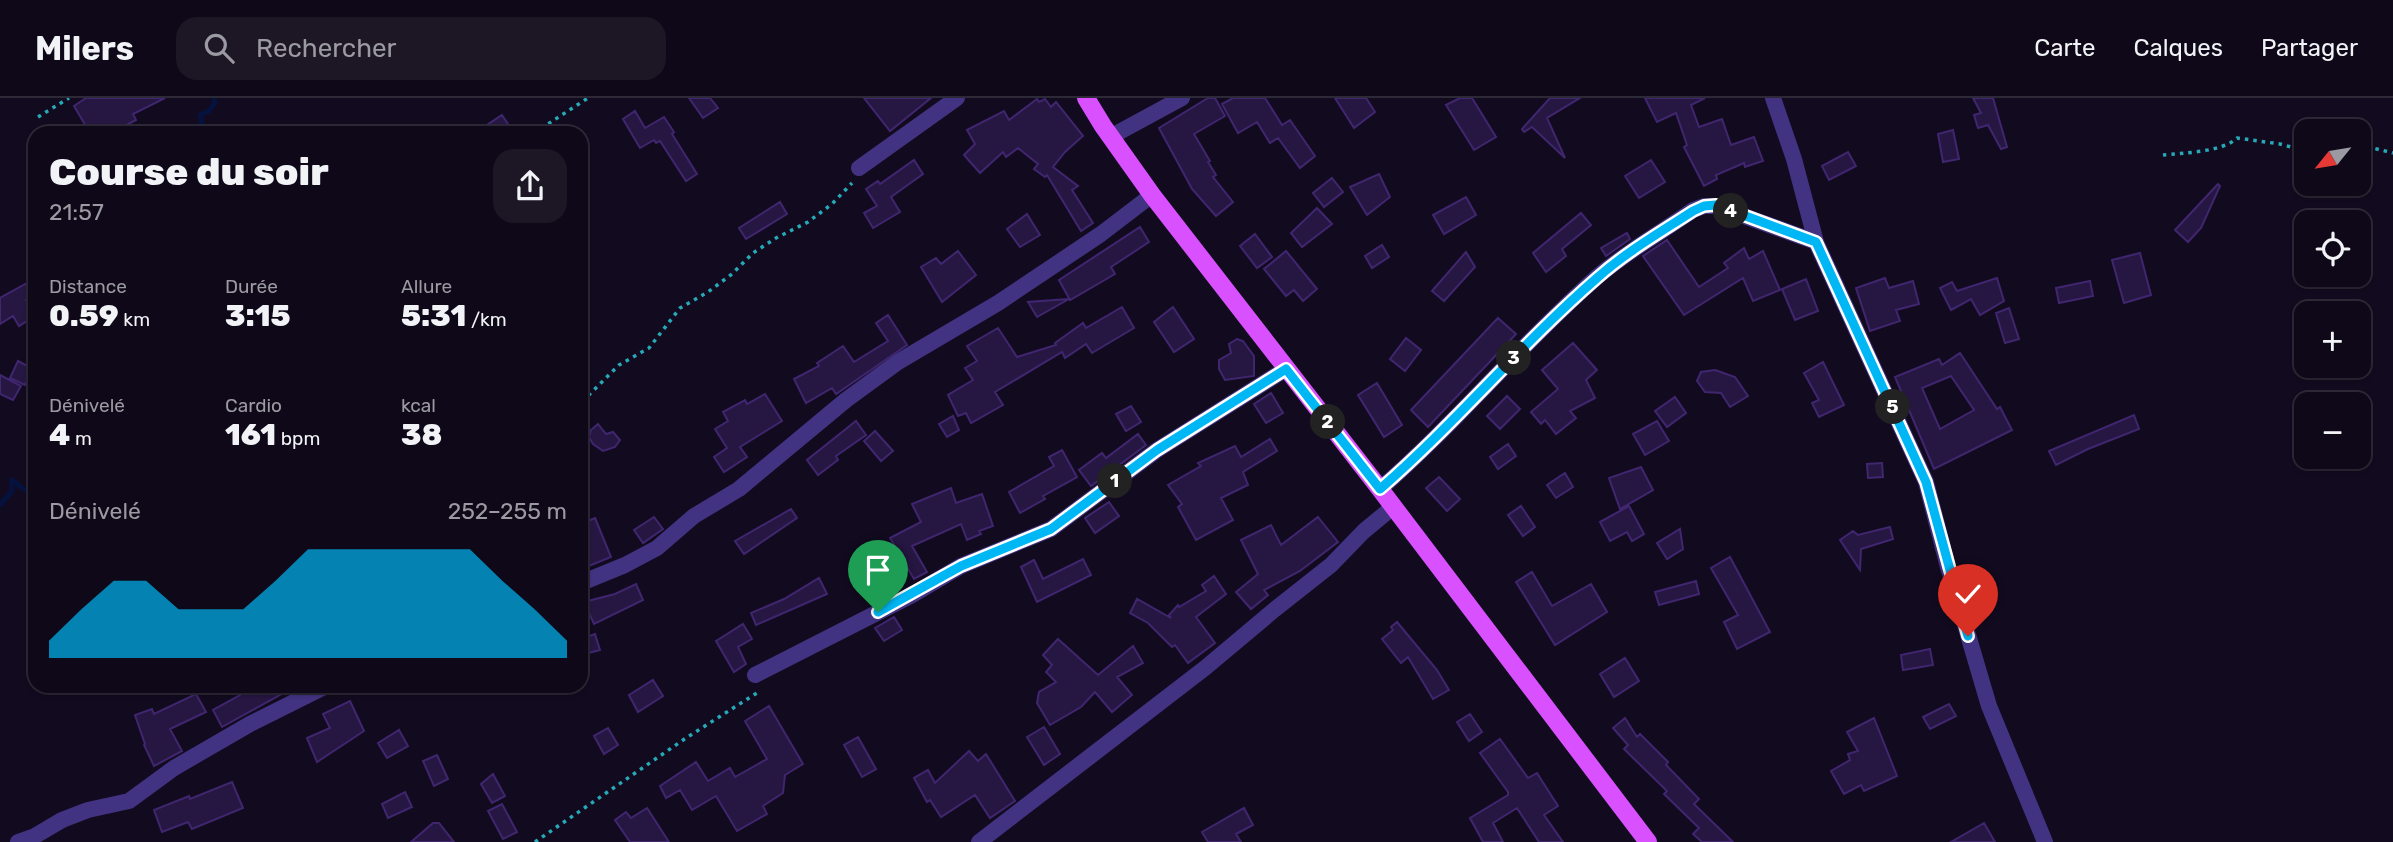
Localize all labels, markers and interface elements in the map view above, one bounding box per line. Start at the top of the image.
search box [176,17,666,80]
text: Milers [35,29,134,68]
icon: search [200,29,238,67]
text: Rechercher [256,33,396,64]
text: Carte [2034,34,2095,62]
text: Calques [2133,34,2223,62]
text: Partager [2261,34,2358,62]
north arrow [2294,119,2371,196]
map controls [2294,119,2371,469]
text: Course du soir [49,149,329,195]
button: share [493,149,567,223]
pin: 4 [1714,194,1748,228]
text: 21:57 [49,198,104,226]
text: 4 [1724,199,1737,222]
button: locate [2294,210,2371,287]
text: Distance [49,275,127,298]
text: Durée [225,275,278,298]
text: Allure [401,275,452,298]
text: 0.59 [49,298,119,334]
text: 3:15 [225,298,291,334]
text: 5:31 [401,298,466,334]
button: + [2294,301,2371,378]
text: km [119,308,150,331]
text: /km [466,308,507,331]
pin: 3 [1496,341,1532,376]
text: 3 [1507,346,1520,369]
pin: 5 [1876,390,1910,424]
button: − [2294,392,2371,469]
text: Dénivelé [49,394,125,417]
text: Cardio [225,394,282,417]
text: kcal [401,394,436,417]
text: 5 [1886,395,1899,418]
pin: 2 [1310,404,1346,440]
text: 2 [1321,410,1334,433]
text: 4 [49,417,70,453]
text: 161 [225,417,276,453]
text: 38 [401,417,442,453]
text: m [70,427,92,450]
text: bpm [276,427,320,450]
pin: 1 [1098,464,1132,498]
text: 1 [1110,469,1119,492]
text: Dénivelé [49,497,141,525]
text: 252–255 m [448,497,567,525]
pin [848,540,908,612]
icon: arrive [859,551,897,589]
pin [1938,564,1998,636]
icon: check [1949,575,1987,613]

